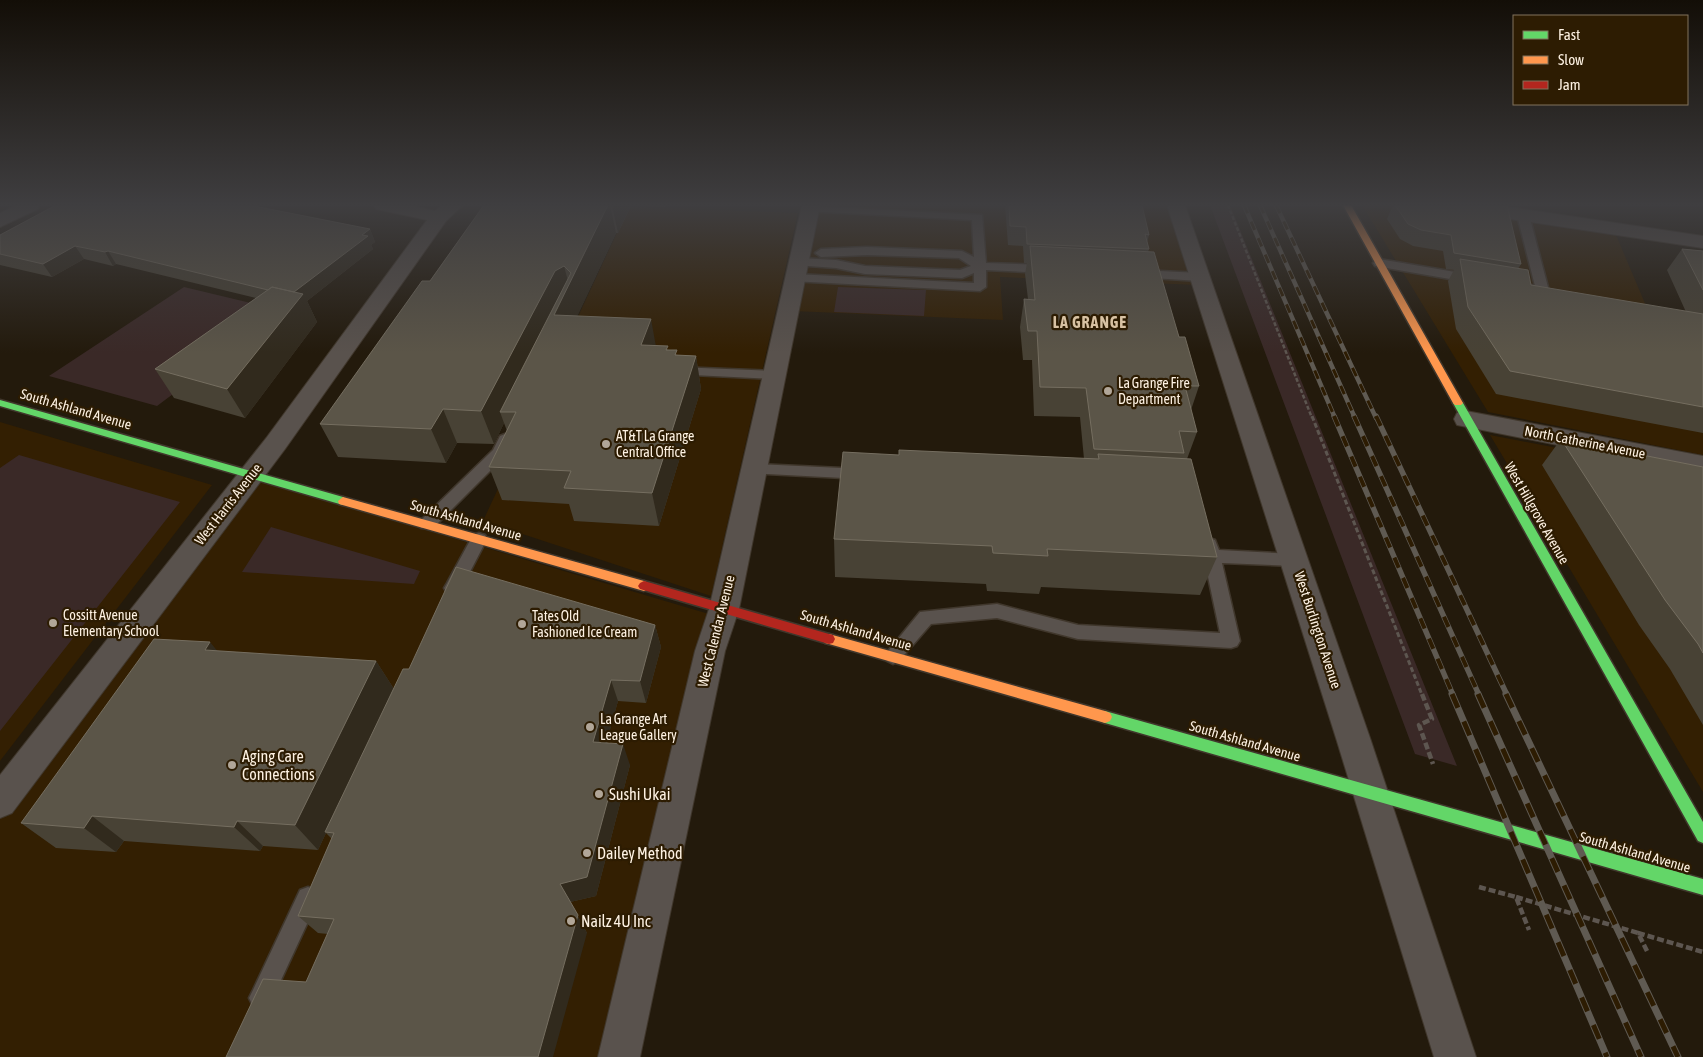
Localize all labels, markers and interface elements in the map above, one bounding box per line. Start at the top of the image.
legend [1513,15,1688,105]
text: Fast [1558,26,1580,43]
text: Slow [1558,51,1584,68]
text: Jam [1558,76,1581,93]
district label: LA GRANGE [1053,313,1127,331]
place label: La Grange Fire Department [1118,375,1190,407]
street label: South Ashland Avenue [19,385,133,433]
marker: La Grange Fire Department [1102,385,1114,397]
street label: North Catherine Avenue [1523,422,1647,462]
place label: AT&T La Grange Central Office [616,428,694,460]
marker: AT&T La Grange Central Office [600,438,612,450]
street label: West Hillgrove Avenue [1501,459,1573,567]
street label: West Harris Avenue [191,460,265,548]
street label: South Ashland Avenue [409,496,523,544]
street label: West Burlington Avenue [1292,569,1344,691]
street label: West Calendar Avenue [694,574,738,688]
street label: South Ashland Avenue [799,606,913,654]
place label: Cossitt Avenue Elementary School [63,607,159,639]
place label: Tates Old Fashioned Ice Cream [532,608,637,640]
marker: Cossitt Avenue Elementary School [47,617,59,629]
marker: Tates Old Fashioned Ice Cream [516,618,528,630]
place label: La Grange Art League Gallery [600,711,677,743]
street label: South Ashland Avenue [1188,717,1302,765]
marker: La Grange Art League Gallery [584,721,596,733]
place label: Aging Care Connections [242,747,315,783]
marker: Aging Care Connections [226,759,238,771]
place label: Sushi Ukai [609,785,670,803]
marker: Sushi Ukai [593,788,605,800]
street label: South Ashland Avenue [1578,828,1692,876]
place label: Dailey Method [597,844,683,863]
marker: Dailey Method [581,847,593,859]
place label: Nailz 4U Inc [581,912,651,930]
marker: Nailz 4U Inc [565,915,577,927]

